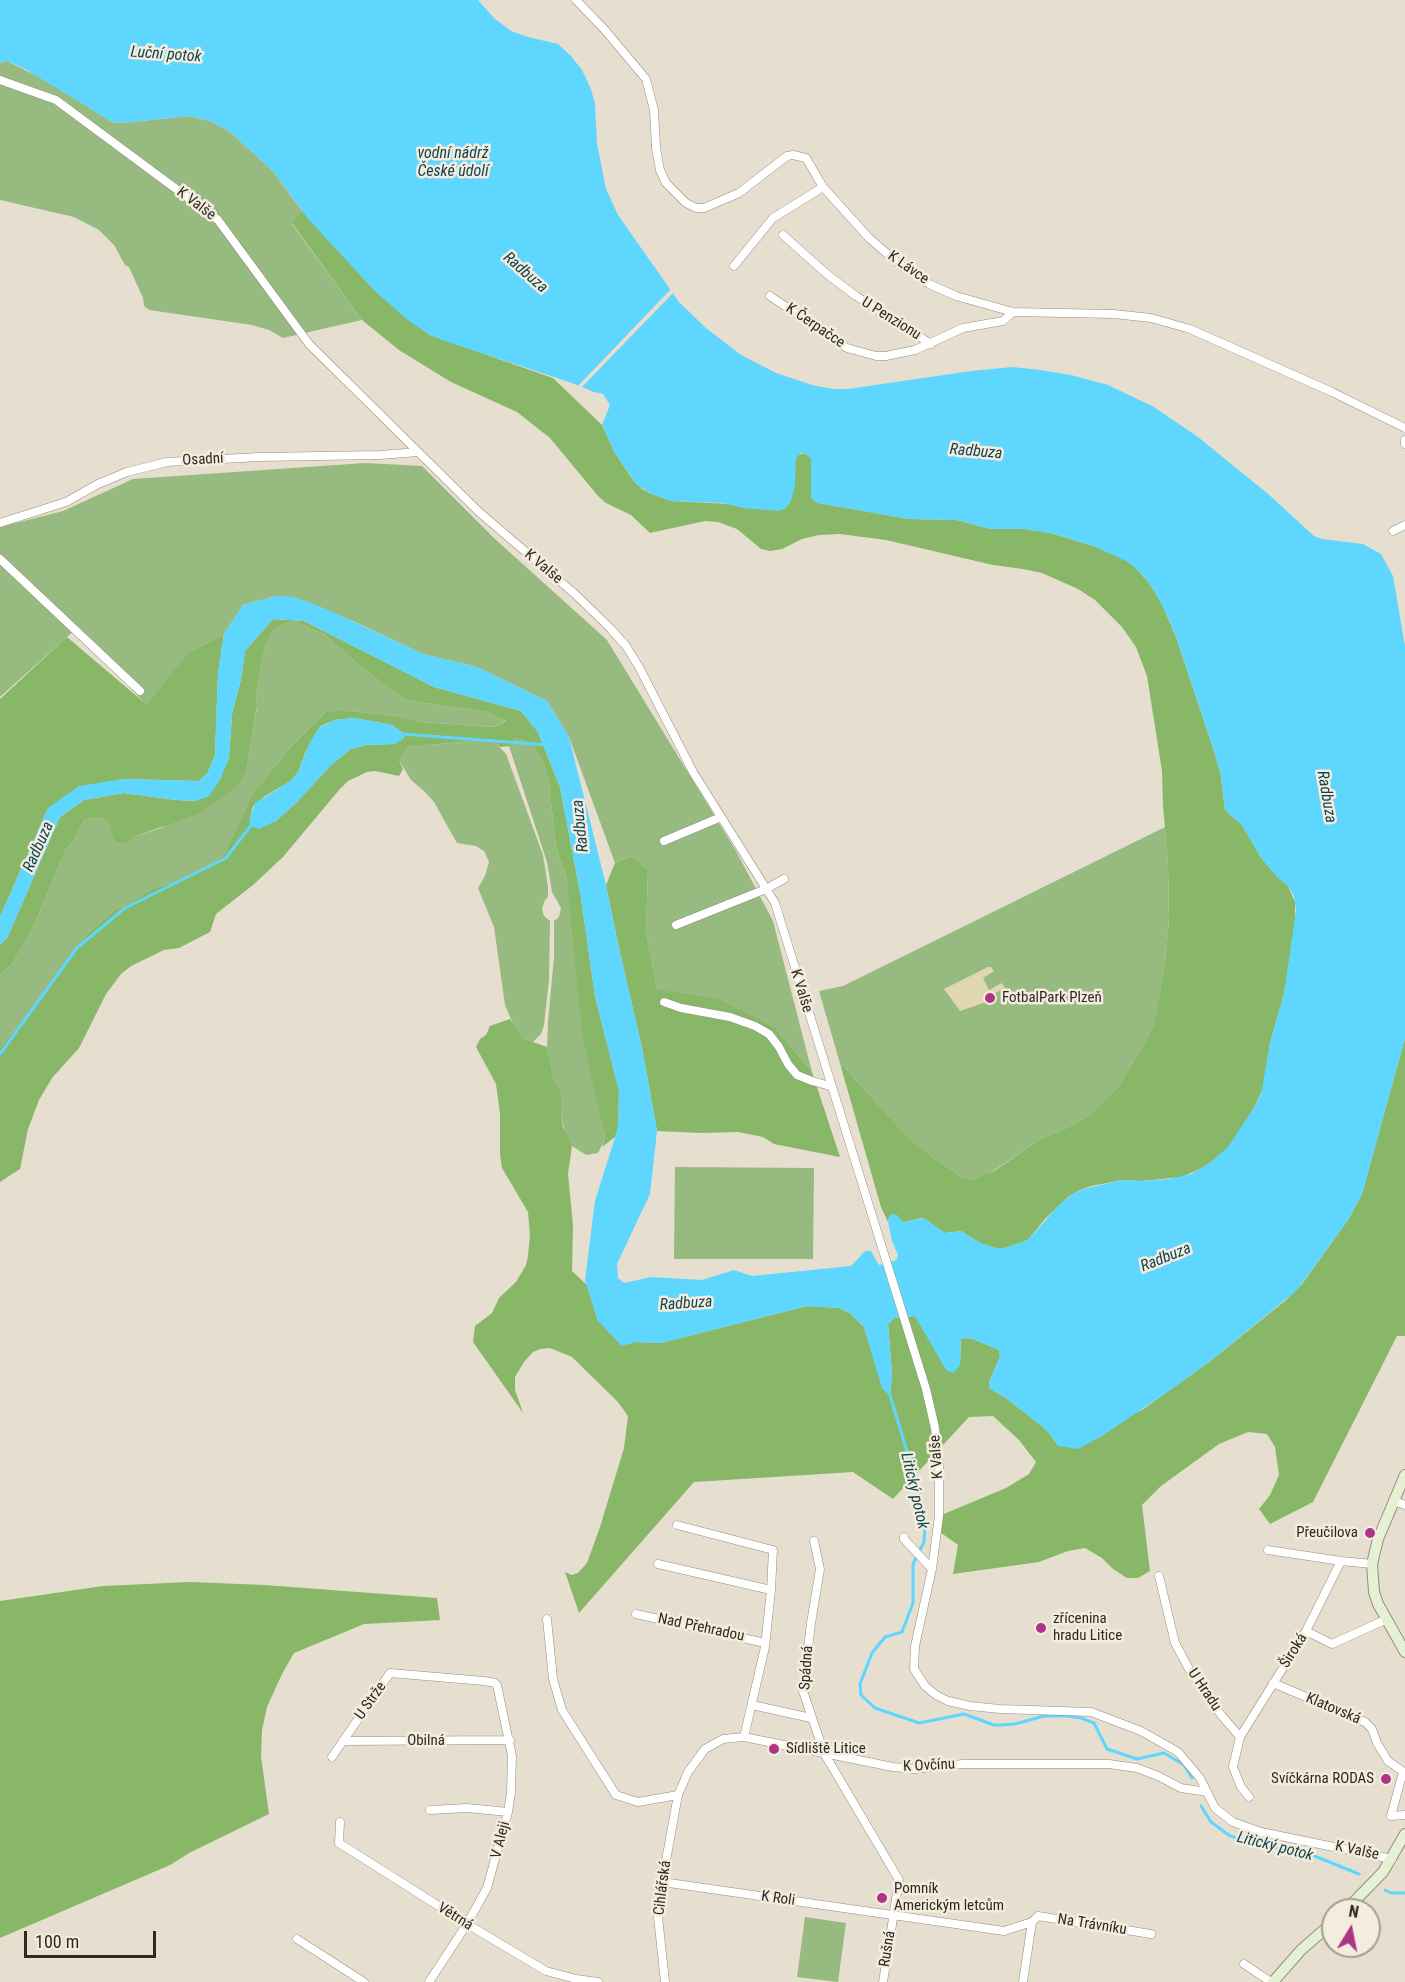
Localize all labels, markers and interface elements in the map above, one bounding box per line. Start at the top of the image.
water label: Luční potok [130,43,202,67]
water label: vodní nádrž České údolí [417,144,489,182]
street label: K Valše [173,184,219,224]
street label: K Lávce [884,247,932,289]
water label: Radbuza [499,248,551,298]
street label: U Penzionu [858,294,924,344]
street label: K Čerpačce [782,300,848,352]
water label: Radbuza [949,440,1003,464]
street label: Osadní [182,450,224,470]
street label: K Valše [520,546,566,588]
water label: Radbuza [1312,769,1340,825]
water label: Radbuza [569,799,593,853]
water label: Radbuza [19,819,59,875]
street label: K Valše [786,967,816,1015]
place label: FotbalPark Plzeň [1002,989,1102,1007]
marker: FotbalPark Plzeň [983,991,997,1005]
water label: Radbuza [1138,1239,1194,1277]
water label: Radbuza [659,1293,713,1315]
street label: K Valše [926,1434,948,1480]
water label: Litický potok [896,1451,932,1531]
place label: Přeučilova [1296,1524,1358,1542]
marker: Přeučilova [1363,1526,1377,1540]
street label: Nad Přehradou [656,1610,746,1646]
place label: zřícenina hradu Litice [1053,1610,1122,1645]
marker: zřícenina hradu Litice [1034,1621,1048,1635]
street label: Široká [1277,1630,1311,1672]
street label: Spádná [796,1645,818,1691]
street label: U Hradu [1183,1665,1225,1715]
street label: U Strže [352,1679,390,1723]
street label: Klatovská [1303,1689,1363,1729]
street label: Obilná [407,1732,445,1750]
place label: Sídliště Litice [786,1740,866,1758]
marker: Sídliště Litice [767,1742,781,1756]
street label: K Ovčínu [903,1756,955,1776]
place label: Svíčkárna RODAS [1271,1770,1374,1788]
marker: Svíčkárna RODAS [1379,1772,1393,1786]
street label: V Aleji [488,1819,514,1861]
water label: Litický potok [1235,1828,1315,1866]
street label: K Valše [1334,1838,1380,1864]
street label: Cihlářská [651,1860,675,1916]
place label: Pomník Americkým letcům [894,1880,1004,1915]
street label: K Roli [760,1888,796,1910]
marker: Pomník Americkým letcům [875,1891,889,1905]
north arrow [1321,1898,1381,1958]
street label: Větrná [434,1899,476,1935]
text: N [1347,1902,1360,1922]
street label: Na Trávníku [1056,1911,1128,1939]
scale bar [27,1919,159,1957]
street label: Rušná [876,1930,900,1968]
text: 100 m [35,1931,79,1952]

